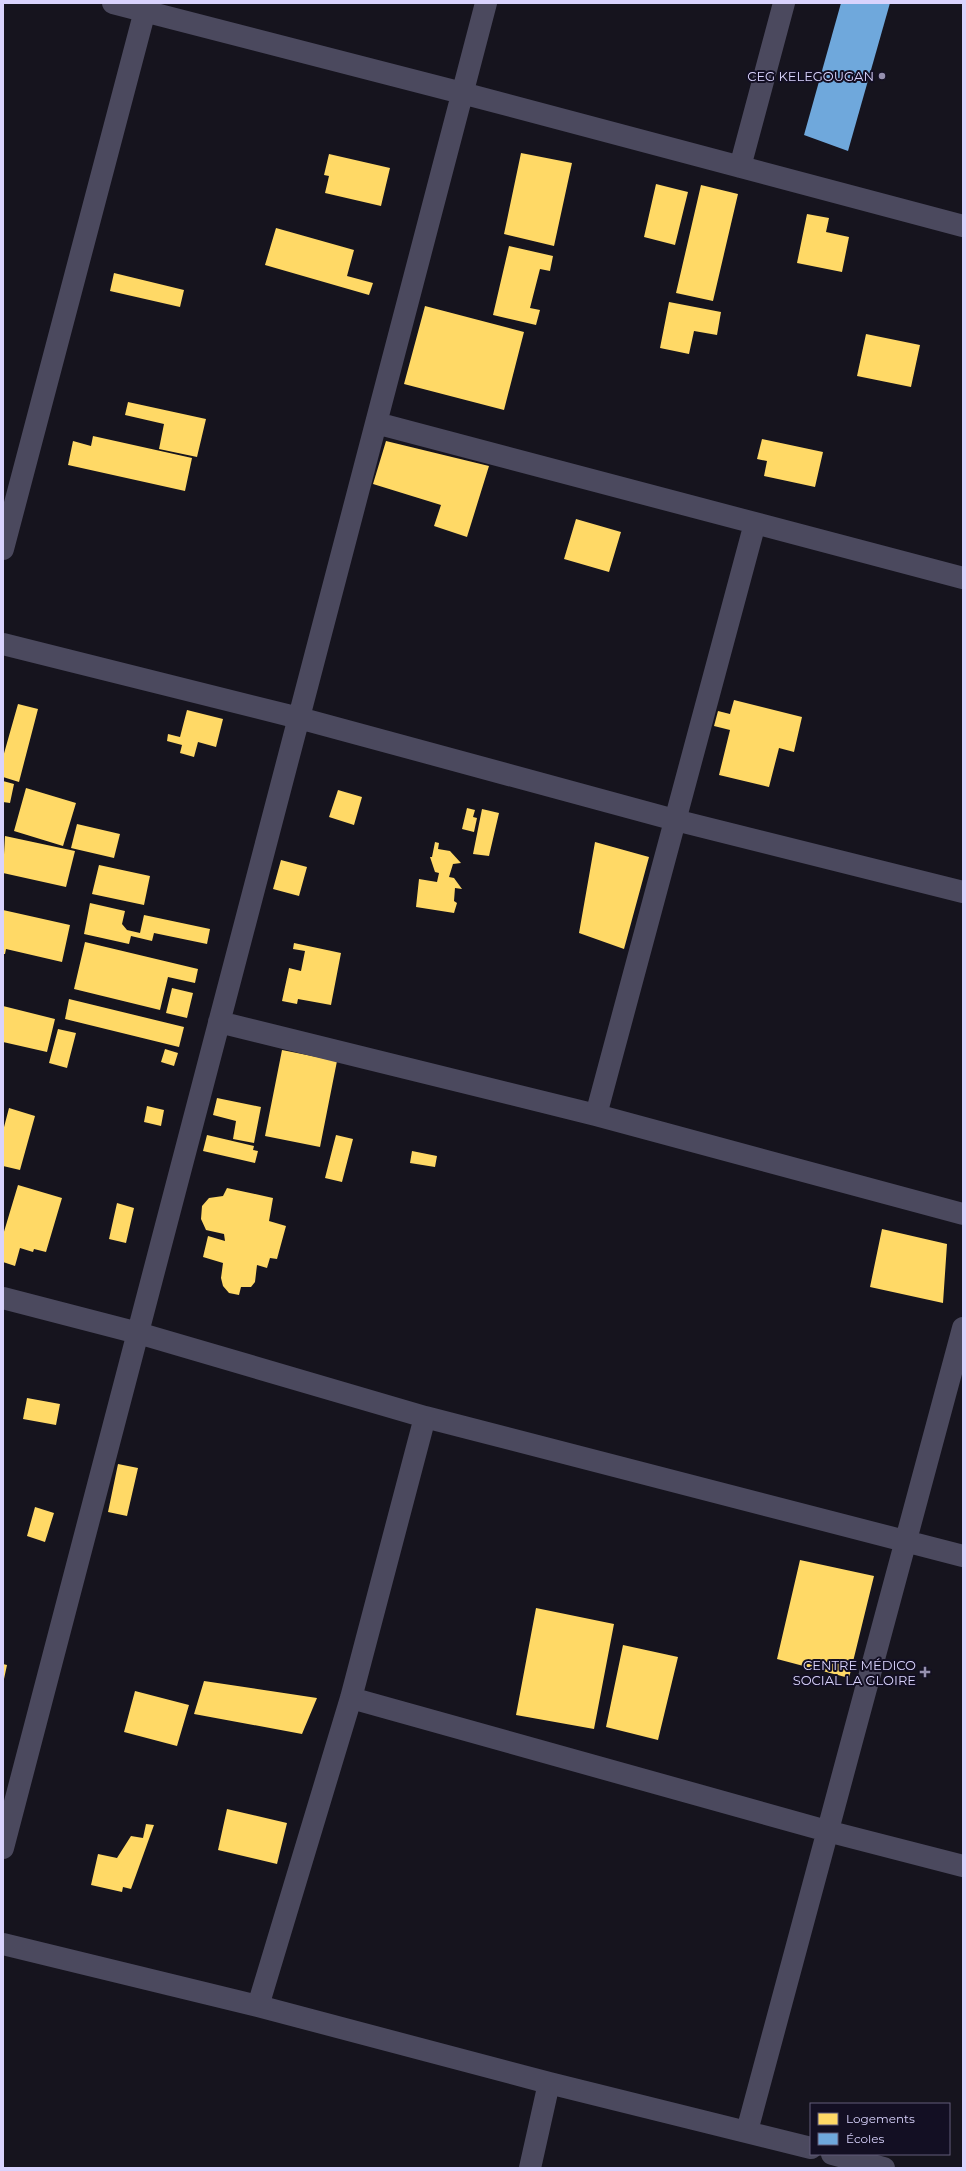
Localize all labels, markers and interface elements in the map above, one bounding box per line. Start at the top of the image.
place label: CEG KELEGOUGAN [747,68,874,84]
marker: CEG KELEGOUGAN [877,71,887,81]
place label: CENTRE MÉDICO SOCIAL LA GLOIRE [793,1657,916,1688]
marker: CENTRE MÉDICO SOCIAL LA GLOIRE [919,1666,931,1678]
legend [810,2103,950,2155]
text: Logements [846,2111,915,2126]
text: Écoles [846,2131,885,2146]

